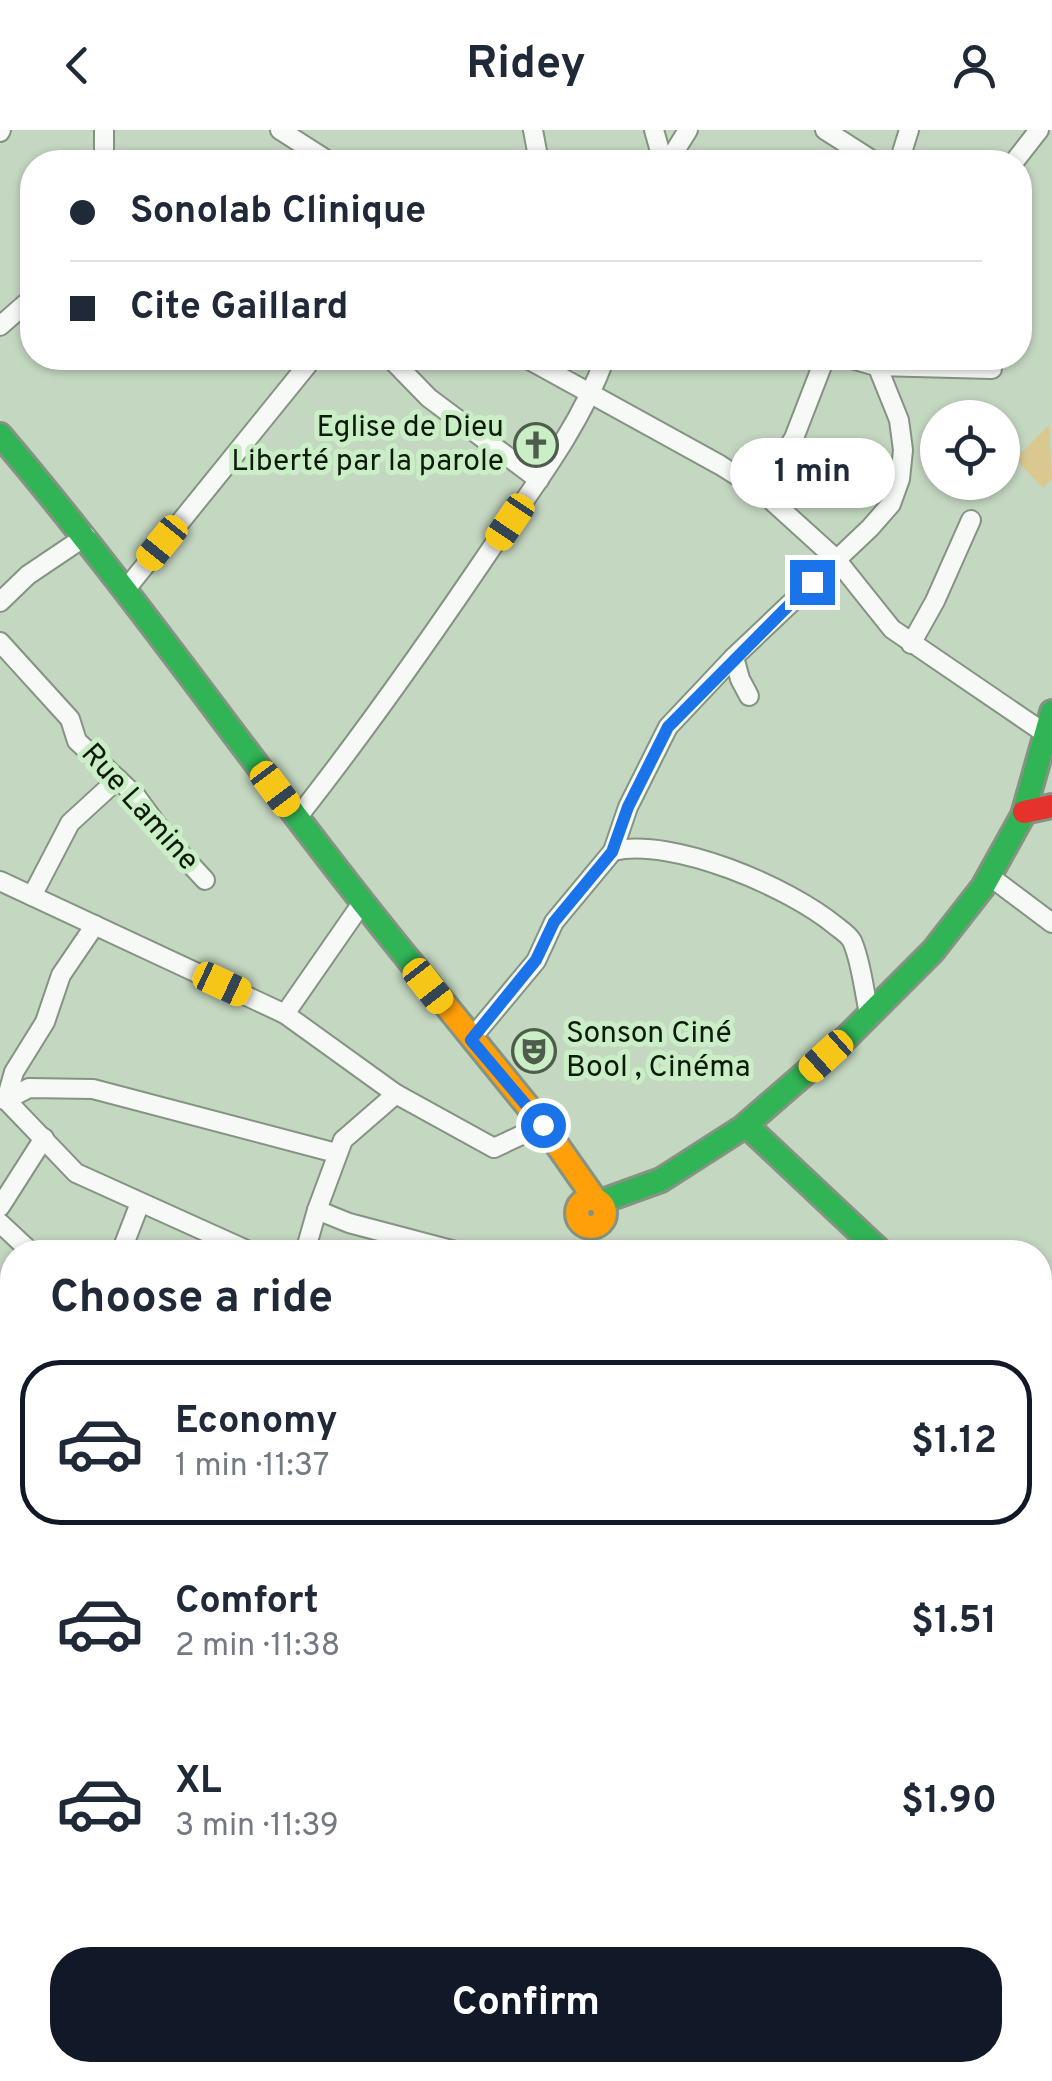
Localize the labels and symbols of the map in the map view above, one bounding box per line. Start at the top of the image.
place label: Eglise de Dieu Liberté par la parole [231,410,504,481]
church icon: Eglise de Dieu Liberté par la parole [513,422,559,468]
callout: 1 min [730,437,894,507]
car [481,489,539,555]
car [131,510,193,576]
route end [790,560,835,605]
street label: Rue Lamine [72,737,206,879]
car [245,756,305,822]
car [398,953,458,1019]
car [188,958,256,1010]
place label: Sonson Ciné Bool , Cinéma [566,1016,750,1087]
car [794,1025,858,1087]
theatre icon: Sonson Ciné Bool , Cinéma [511,1028,557,1074]
route start [521,1103,566,1148]

